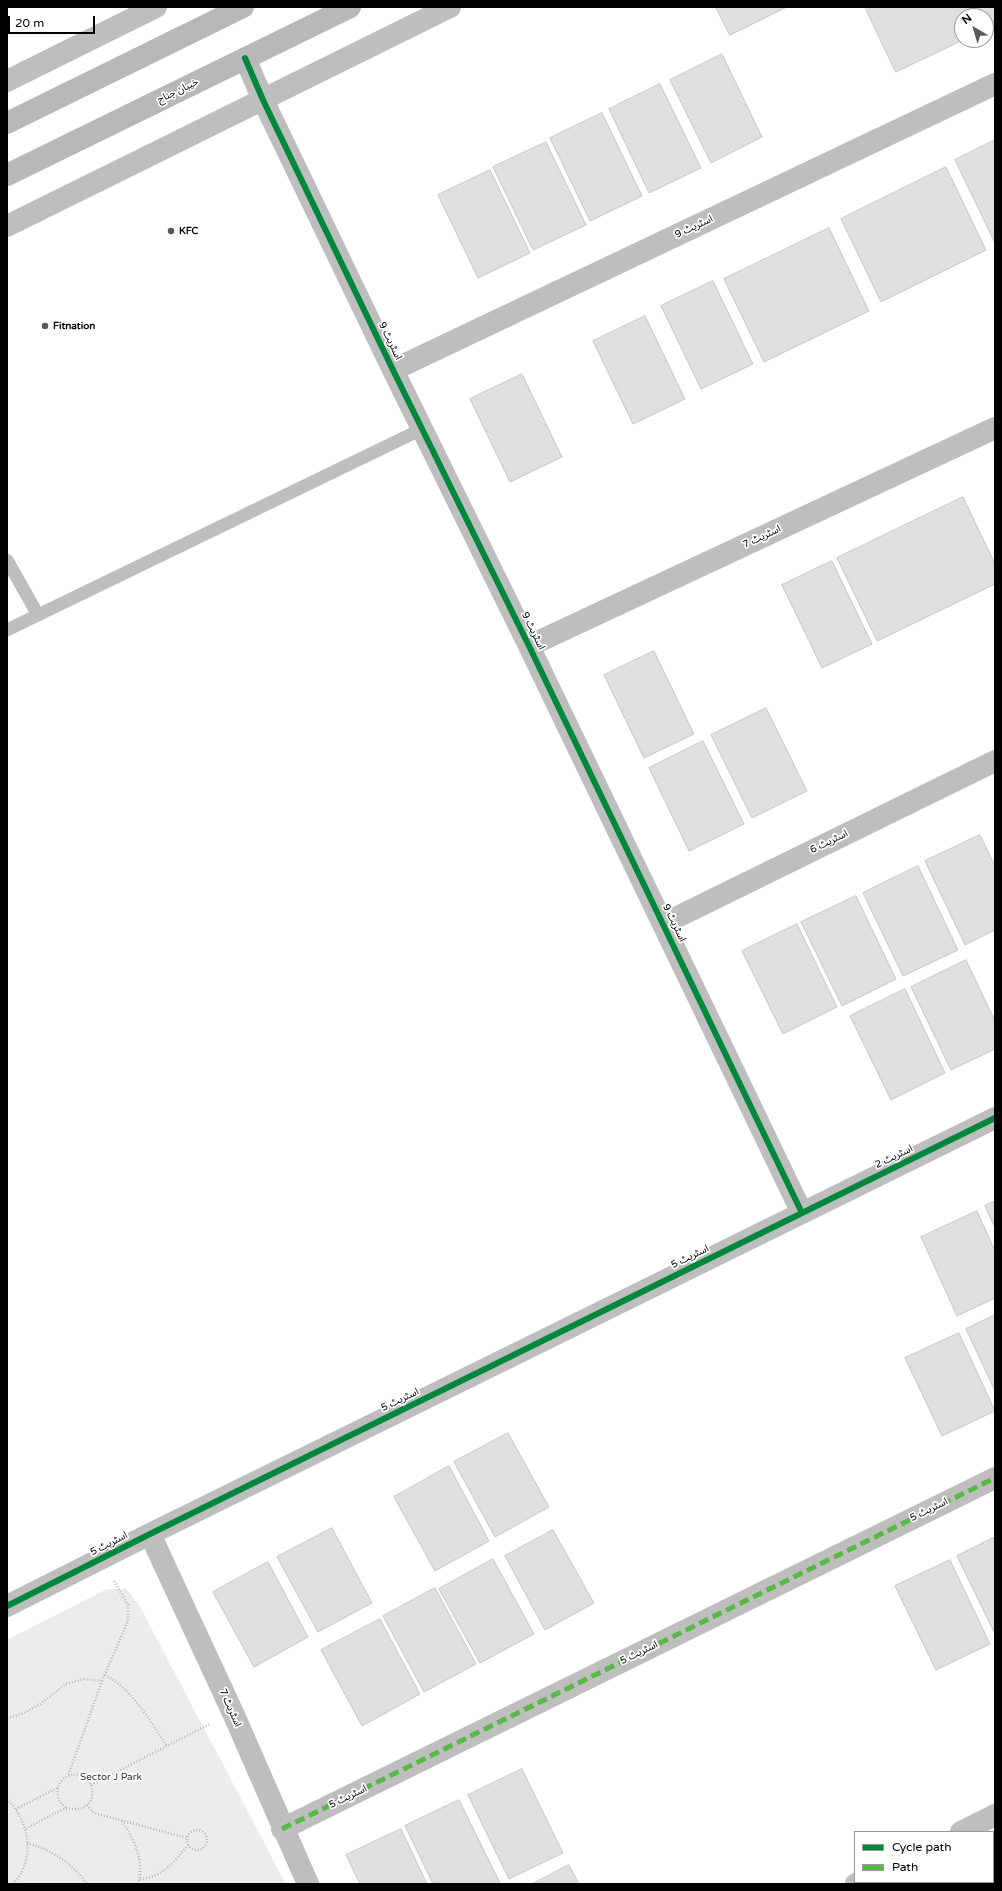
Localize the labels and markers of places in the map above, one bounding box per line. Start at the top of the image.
place label: KFC [179,225,199,237]
marker: KFC [166,226,176,236]
place label: Fitnation [53,320,95,332]
marker: Fitnation [40,321,50,331]

